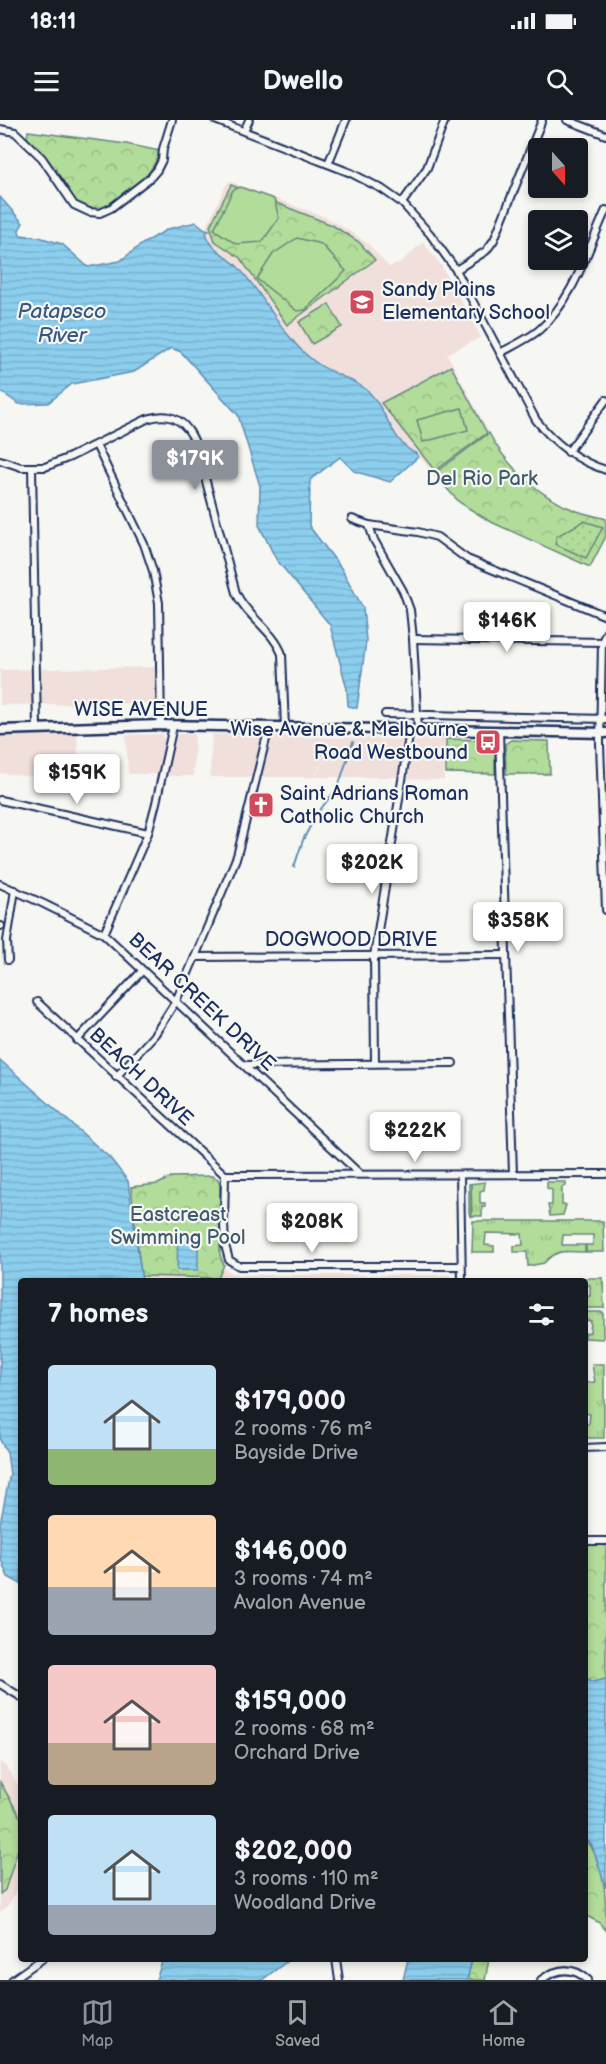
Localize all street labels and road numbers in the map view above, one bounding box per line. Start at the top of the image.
street label: WISE AVENUE [74,698,208,722]
street label: BEAR CREEK DRIVE [123,928,281,1076]
street label: DOGWOOD DRIVE [265,928,437,952]
street label: BEACH DRIVE [84,1023,198,1131]

